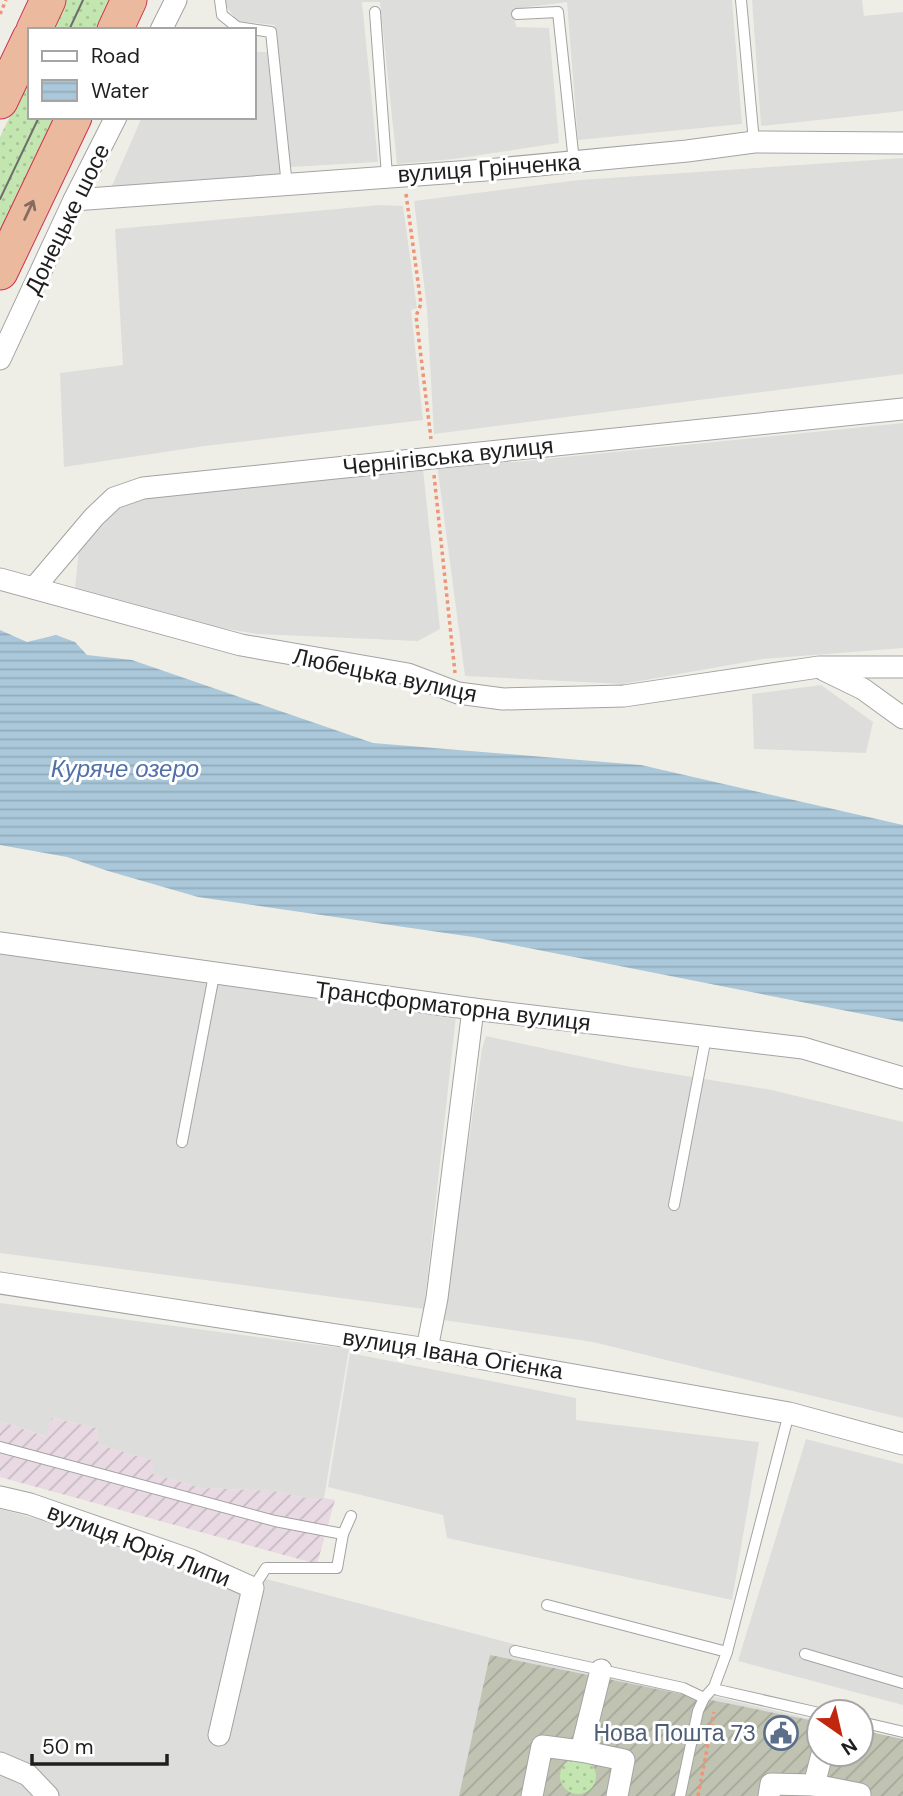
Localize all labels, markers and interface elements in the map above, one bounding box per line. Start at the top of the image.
legend [28,28,256,119]
text: Road [91,42,140,70]
text: Water [91,77,149,105]
street label: Донецьке шосе [18,139,116,299]
street label: вулиця Грінченка [397,147,582,189]
one-way arrow [24,200,37,221]
street label: Чернігівська вулиця [341,430,555,482]
street label: Любецька вулиця [290,641,480,709]
water label: Куряче озеро [51,753,199,784]
street label: Трансформаторна вулиця [314,974,592,1038]
street label: вулиця Івана Огієнка [341,1322,566,1386]
street label: вулиця Юрія Липи [43,1496,235,1594]
north arrow [805,1698,875,1768]
public building icon: Нова Пошта 73 [762,1714,800,1752]
place label: Нова Пошта 73 [593,1718,756,1748]
scale bar [32,1722,166,1766]
text: N [836,1732,862,1761]
text: 50 m [42,1733,93,1761]

